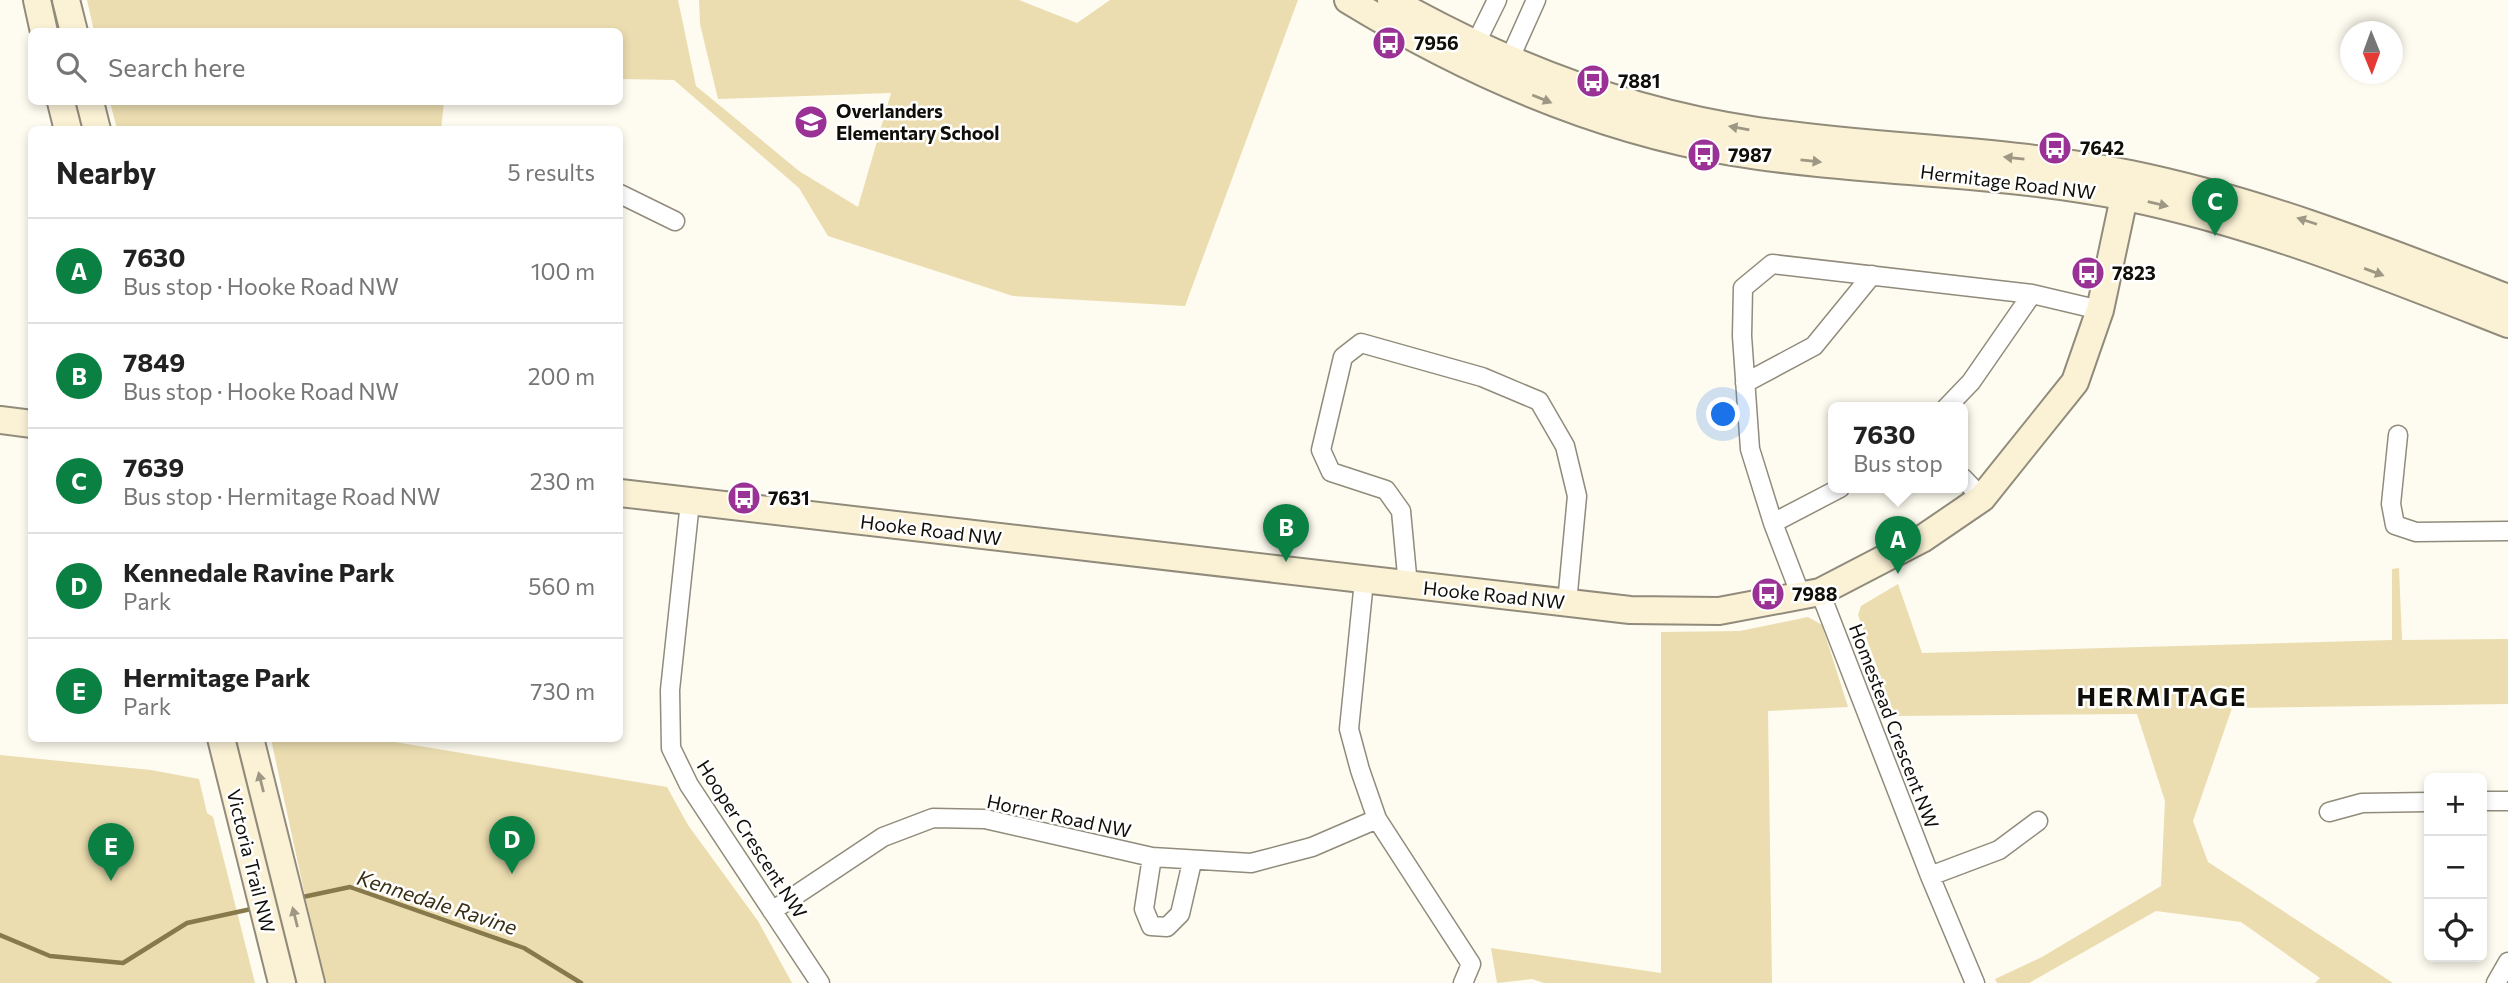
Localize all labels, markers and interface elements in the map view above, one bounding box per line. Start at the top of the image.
north arrow [2340,21,2403,84]
bus stop icon: 7956 [1370,24,1408,62]
search box [28,28,623,105]
place label: 7956 [1414,31,1459,54]
icon: search [52,48,90,86]
text: Search here [108,51,246,82]
bus stop icon: 7881 [1574,62,1612,100]
place label: 7881 [1618,69,1660,92]
one-way arrow [1532,94,1553,105]
place label: Overlanders Elementary School [836,99,1000,144]
school or university icon: Overlanders Elementary School [792,103,830,141]
one-way arrow [1728,122,1750,133]
bus stop icon: 7642 [2036,129,2074,167]
bus stop icon: 7987 [1685,136,1723,174]
place label: 7642 [2080,136,2124,159]
place label: 7987 [1728,143,1772,166]
one-way arrow [2002,152,2024,163]
text: Nearby [56,153,156,190]
one-way arrow [1800,156,1822,167]
text: 5 results [507,158,595,186]
street label: Hermitage Road NW [1919,159,2097,204]
pin: C [2192,178,2238,236]
one-way arrow [2147,199,2169,210]
one-way arrow [2296,215,2317,226]
text: 7630 [123,241,185,272]
bus stop icon: 7823 [2069,254,2107,292]
text: A [71,257,87,285]
text: 100 m [531,257,595,285]
place label: 7823 [2112,261,2156,284]
one-way arrow [2364,267,2385,278]
text: Bus stop · Hooke Road NW [123,272,399,300]
text: 7849 [123,346,185,377]
text: B [71,362,87,390]
text: 200 m [528,362,595,390]
text: Bus stop · Hooke Road NW [123,377,399,405]
your location [1706,397,1740,431]
popup [1828,402,1968,493]
text: 7630 [1853,418,1916,449]
text: Bus stop [1853,449,1943,477]
text: 7639 [123,451,184,482]
text: C [71,467,87,495]
text: 230 m [530,467,595,495]
bus stop icon: 7631 [725,479,763,517]
text: Bus stop · Hermitage Road NW [123,482,441,510]
place label: 7631 [768,486,810,509]
pin: B [1263,504,1309,562]
street label: Hooke Road NW [859,509,1003,550]
pin: A [1875,516,1921,574]
text: Kennedale Ravine Park [123,556,395,587]
text: D [71,572,87,600]
text: 560 m [528,572,595,600]
bus stop icon: 7988 [1749,575,1787,613]
street label: Hooke Road NW [1422,576,1566,613]
place label: 7988 [1792,582,1838,605]
text: Park [123,587,171,615]
street label: Homestead Crescent NW [1845,620,1944,831]
text: Hermitage Park [123,661,310,692]
text: E [72,677,86,705]
text: 730 m [530,677,595,705]
district label: HERMITAGE [2076,680,2248,711]
text: Park [123,692,171,720]
street label: Hooper Crescent NW [693,755,812,922]
one-way arrow [255,771,266,793]
map controls [2424,773,2487,962]
button: + [2424,773,2487,836]
street label: Victoria Trail NW [223,787,280,935]
street label: Horner Road NW [985,789,1133,842]
pin: D [489,816,535,874]
pin: E [88,823,134,881]
button: − [2424,836,2487,899]
water label: Kennedale Ravine [354,864,521,939]
button: locate [2424,899,2487,962]
one-way arrow [289,906,300,928]

